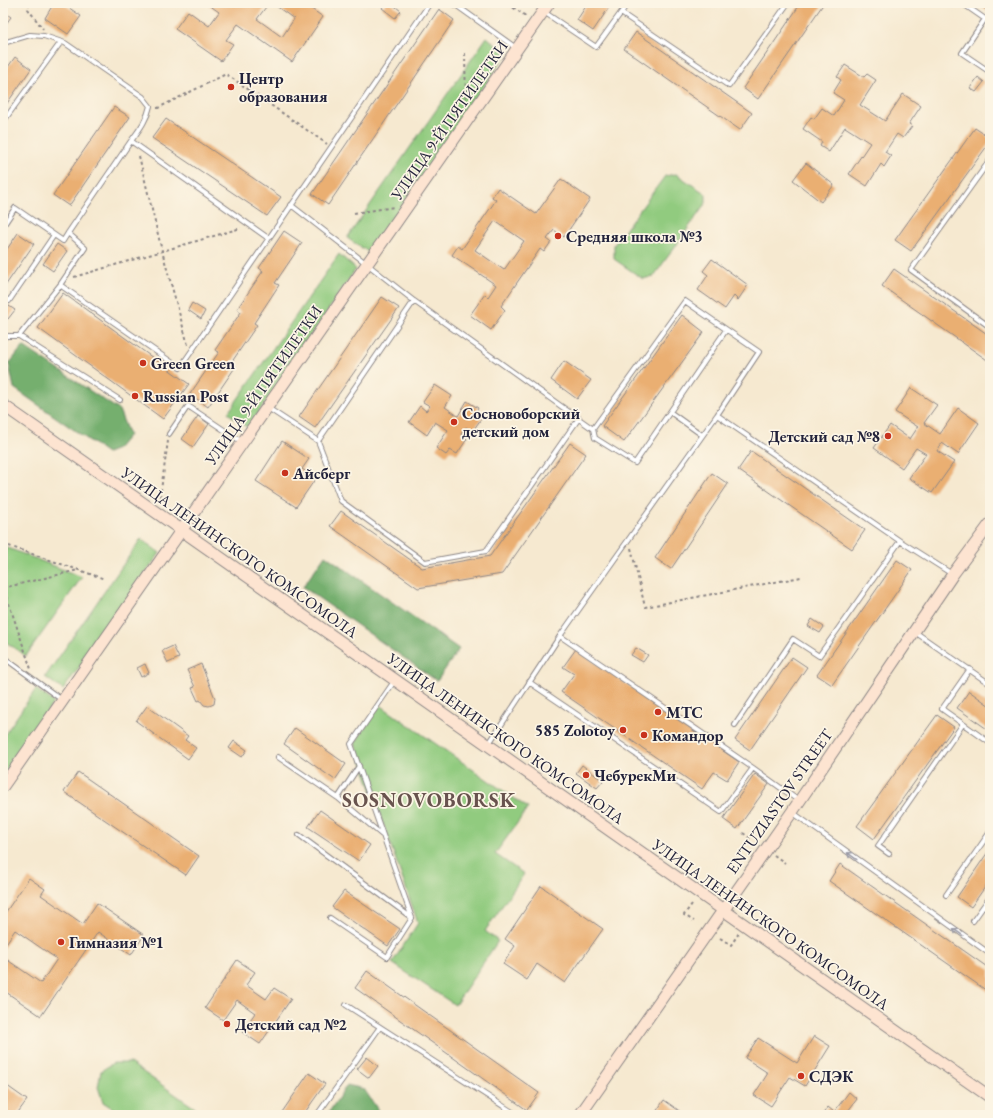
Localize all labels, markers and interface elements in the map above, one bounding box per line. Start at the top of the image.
street label: УЛИЦА 9-Й ПЯТИЛЕТКИ [386,36,513,205]
place label: Центр образования [239,68,328,107]
marker: Центр образования [226,82,236,92]
place label: Средняя школа №3 [566,226,703,247]
marker: Средняя школа №3 [553,231,563,241]
street label: УЛИЦА 9-Й ПЯТИЛЕТКИ [200,301,327,470]
place label: Green Green [151,353,235,374]
marker: Green Green [138,358,148,368]
place label: Russian Post [143,386,229,407]
marker: Russian Post [130,391,140,401]
place label: Сосновоборский детский дом [462,403,581,442]
marker: Сосновоборский детский дом [449,417,459,427]
place label: Детский сад №8 [768,426,880,447]
marker: Детский сад №8 [883,431,893,441]
street label: УЛИЦА ЛЕНИНСКОГО КОМСОМОЛА [116,462,363,643]
place label: Айсберг [292,463,351,484]
marker: Айсберг [280,468,290,478]
street label: УЛИЦА ЛЕНИНСКОГО КОМСОМОЛА [382,648,629,829]
place label: МТС [666,702,703,723]
marker: МТС [653,707,663,717]
place label: 585 Zolotoy [535,720,615,741]
marker: 585 Zolotoy [618,725,628,735]
place label: Командор [652,725,723,746]
street label: ENTUZIASTOV STREET [721,725,838,878]
marker: Командор [639,730,649,740]
place label: ЧебурекМи [594,765,677,786]
marker: ЧебурекМи [581,770,591,780]
district label: SOSNOVOBORSK [342,787,516,813]
street label: УЛИЦА ЛЕНИНСКОГО КОМСОМОЛА [647,834,894,1015]
one-way arrow [847,852,858,860]
one-way arrow [953,928,964,936]
place label: Гимназия №1 [69,932,164,953]
marker: Гимназия №1 [56,937,66,947]
place label: Детский сад №2 [235,1014,347,1035]
marker: Детский сад №2 [222,1019,232,1029]
place label: СДЭК [809,1066,854,1087]
marker: СДЭК [796,1071,806,1081]

